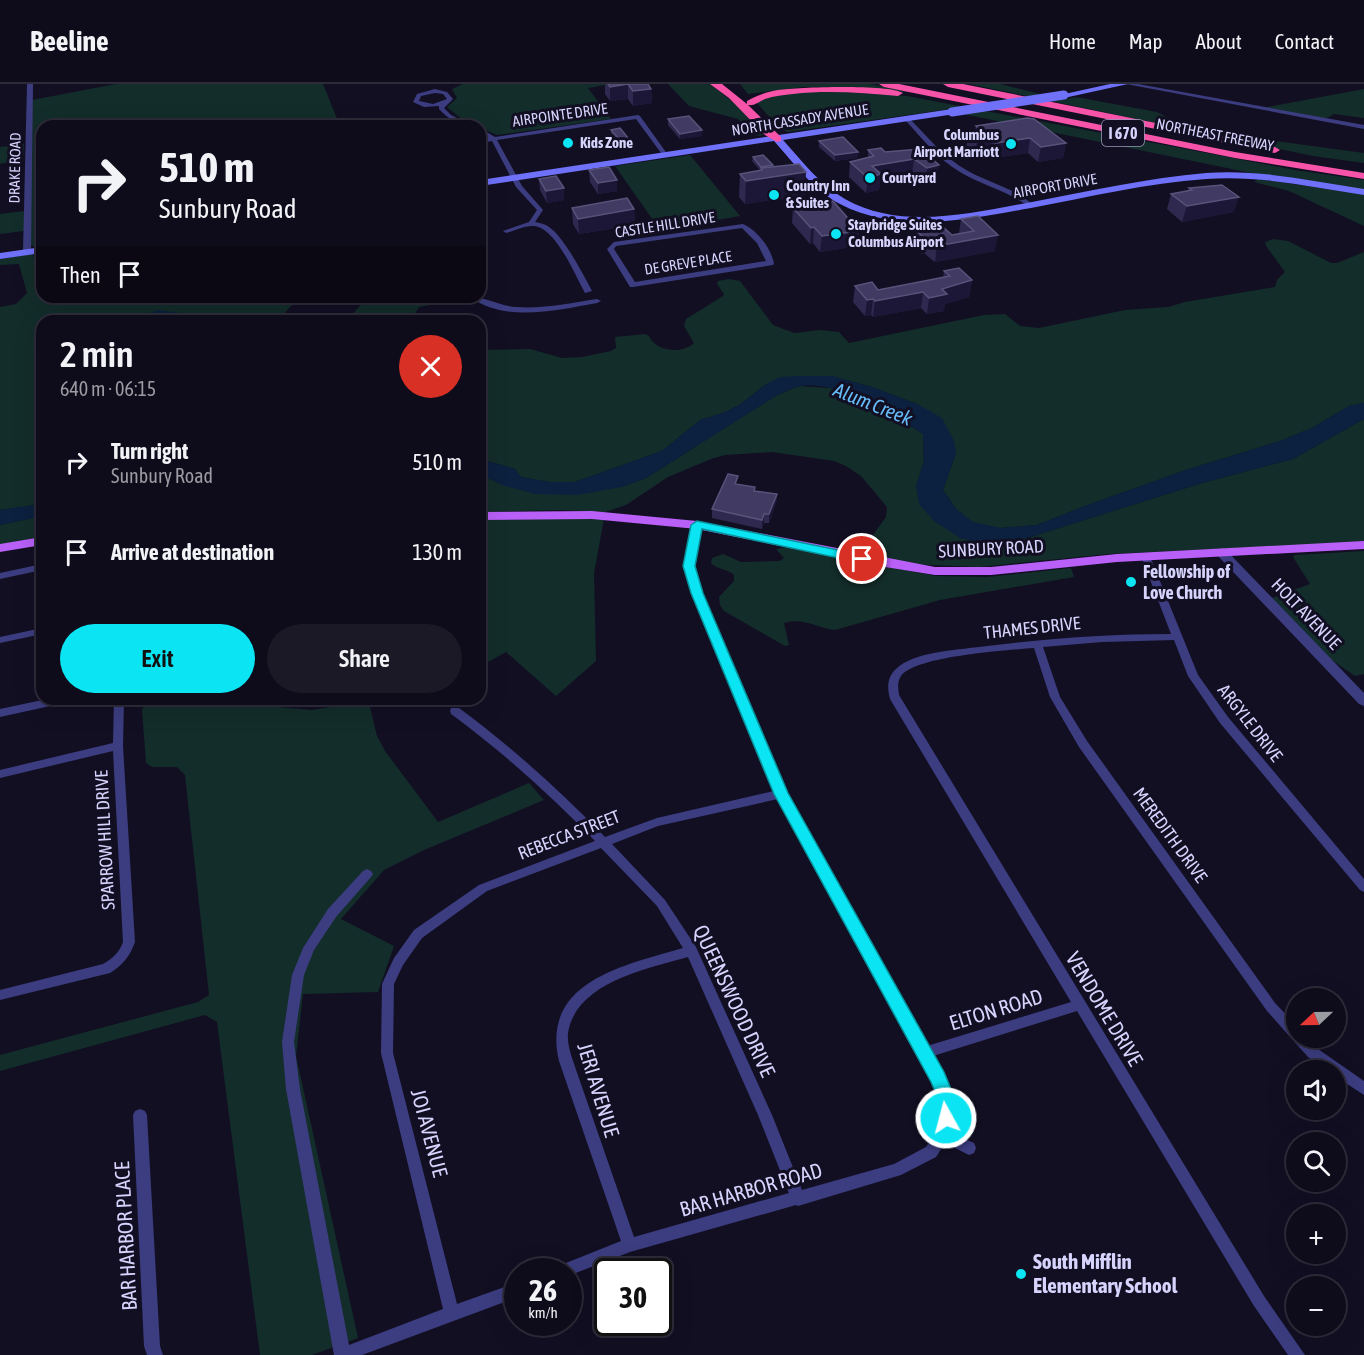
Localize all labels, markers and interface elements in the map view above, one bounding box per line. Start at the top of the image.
text: Beeline [30,25,109,57]
text: Home [1049,29,1096,53]
text: Map [1129,29,1163,53]
text: About [1196,29,1242,53]
text: Contact [1275,29,1334,53]
street label: AIRPOINTE DRIVE [511,99,609,130]
street label: NORTH CASSADY AVENUE [730,100,870,139]
street label: NORTHEAST FREEWAY [1155,115,1276,154]
road number: I 670 [1102,120,1144,146]
place label: Columbus Airport Marriott [913,126,1000,160]
street label: DRAKE ROAD [5,132,24,204]
place label: Kids Zone [580,134,633,151]
marker: Kids Zone [561,136,575,150]
marker: Columbus Airport Marriott [1004,137,1018,151]
text: 510 m [159,143,254,191]
icon: right [60,144,138,222]
place label: Courtyard [882,169,936,186]
street label: AIRPORT DRIVE [1012,170,1099,201]
marker: Courtyard [863,171,877,185]
place label: Country Inn & Suites [786,177,850,211]
marker: Country Inn & Suites [767,188,781,202]
text: Sunbury Road [159,193,297,224]
street label: CASTLE HILL DRIVE [614,208,717,241]
place label: Staybridge Suites Columbus Airport [848,216,944,250]
marker: Staybridge Suites Columbus Airport [829,227,843,241]
street label: DE GREVE PLACE [643,247,733,278]
icon: arrive [113,258,146,291]
text: Then [60,262,101,288]
text: 2 min [60,333,134,375]
button: close [399,335,462,398]
text: 640 m · 06:15 [60,377,156,400]
water label: Alum Creek [830,377,916,430]
text: Turn right [111,438,188,464]
icon: right [60,446,93,479]
text: 510 m [412,449,462,475]
text: Sunbury Road [111,464,213,487]
pin [836,533,887,584]
street label: SUNBURY ROAD [938,535,1044,562]
icon: arrive [60,536,93,569]
text: Arrive at destination [111,539,274,565]
text: 130 m [412,539,462,565]
icon: arrive [845,542,878,575]
place label: Fellowship of Love Church [1143,561,1231,603]
street label: HOLT AVENUE [1267,574,1346,654]
marker: Fellowship of Love Church [1124,575,1138,589]
street label: THAMES DRIVE [983,612,1082,643]
button: Exit [60,624,255,693]
button: Share [267,624,462,693]
street label: ARGYLE DRIVE [1214,680,1287,766]
street label: SPARROW HILL DRIVE [90,769,119,910]
street label: MEREDITH DRIVE [1129,783,1212,886]
street label: REBECCA STREET [515,805,623,864]
street label: QUEENSWOOD DRIVE [689,921,781,1080]
street label: VENDOME DRIVE [1062,947,1148,1070]
street label: ELTON ROAD [946,984,1045,1035]
north arrow [1286,988,1346,1048]
map controls [1286,988,1346,1336]
street label: JERI AVENUE [573,1040,625,1140]
button: sound [1286,1060,1346,1120]
street label: JOI AVENUE [407,1086,453,1179]
position arrow [914,1086,978,1150]
button: search [1286,1132,1346,1192]
street label: BAR HARBOR ROAD [677,1157,825,1221]
street label: BAR HARBOR PLACE [109,1161,141,1311]
button: + [1286,1204,1346,1264]
place label: South Mifflin Elementary School [1033,1249,1178,1297]
speed limit sign: 30 [594,1258,672,1336]
marker: South Mifflin Elementary School [1014,1267,1028,1281]
text: 26 [529,1273,557,1307]
button: − [1286,1276,1346,1336]
text: km/h [528,1304,558,1321]

